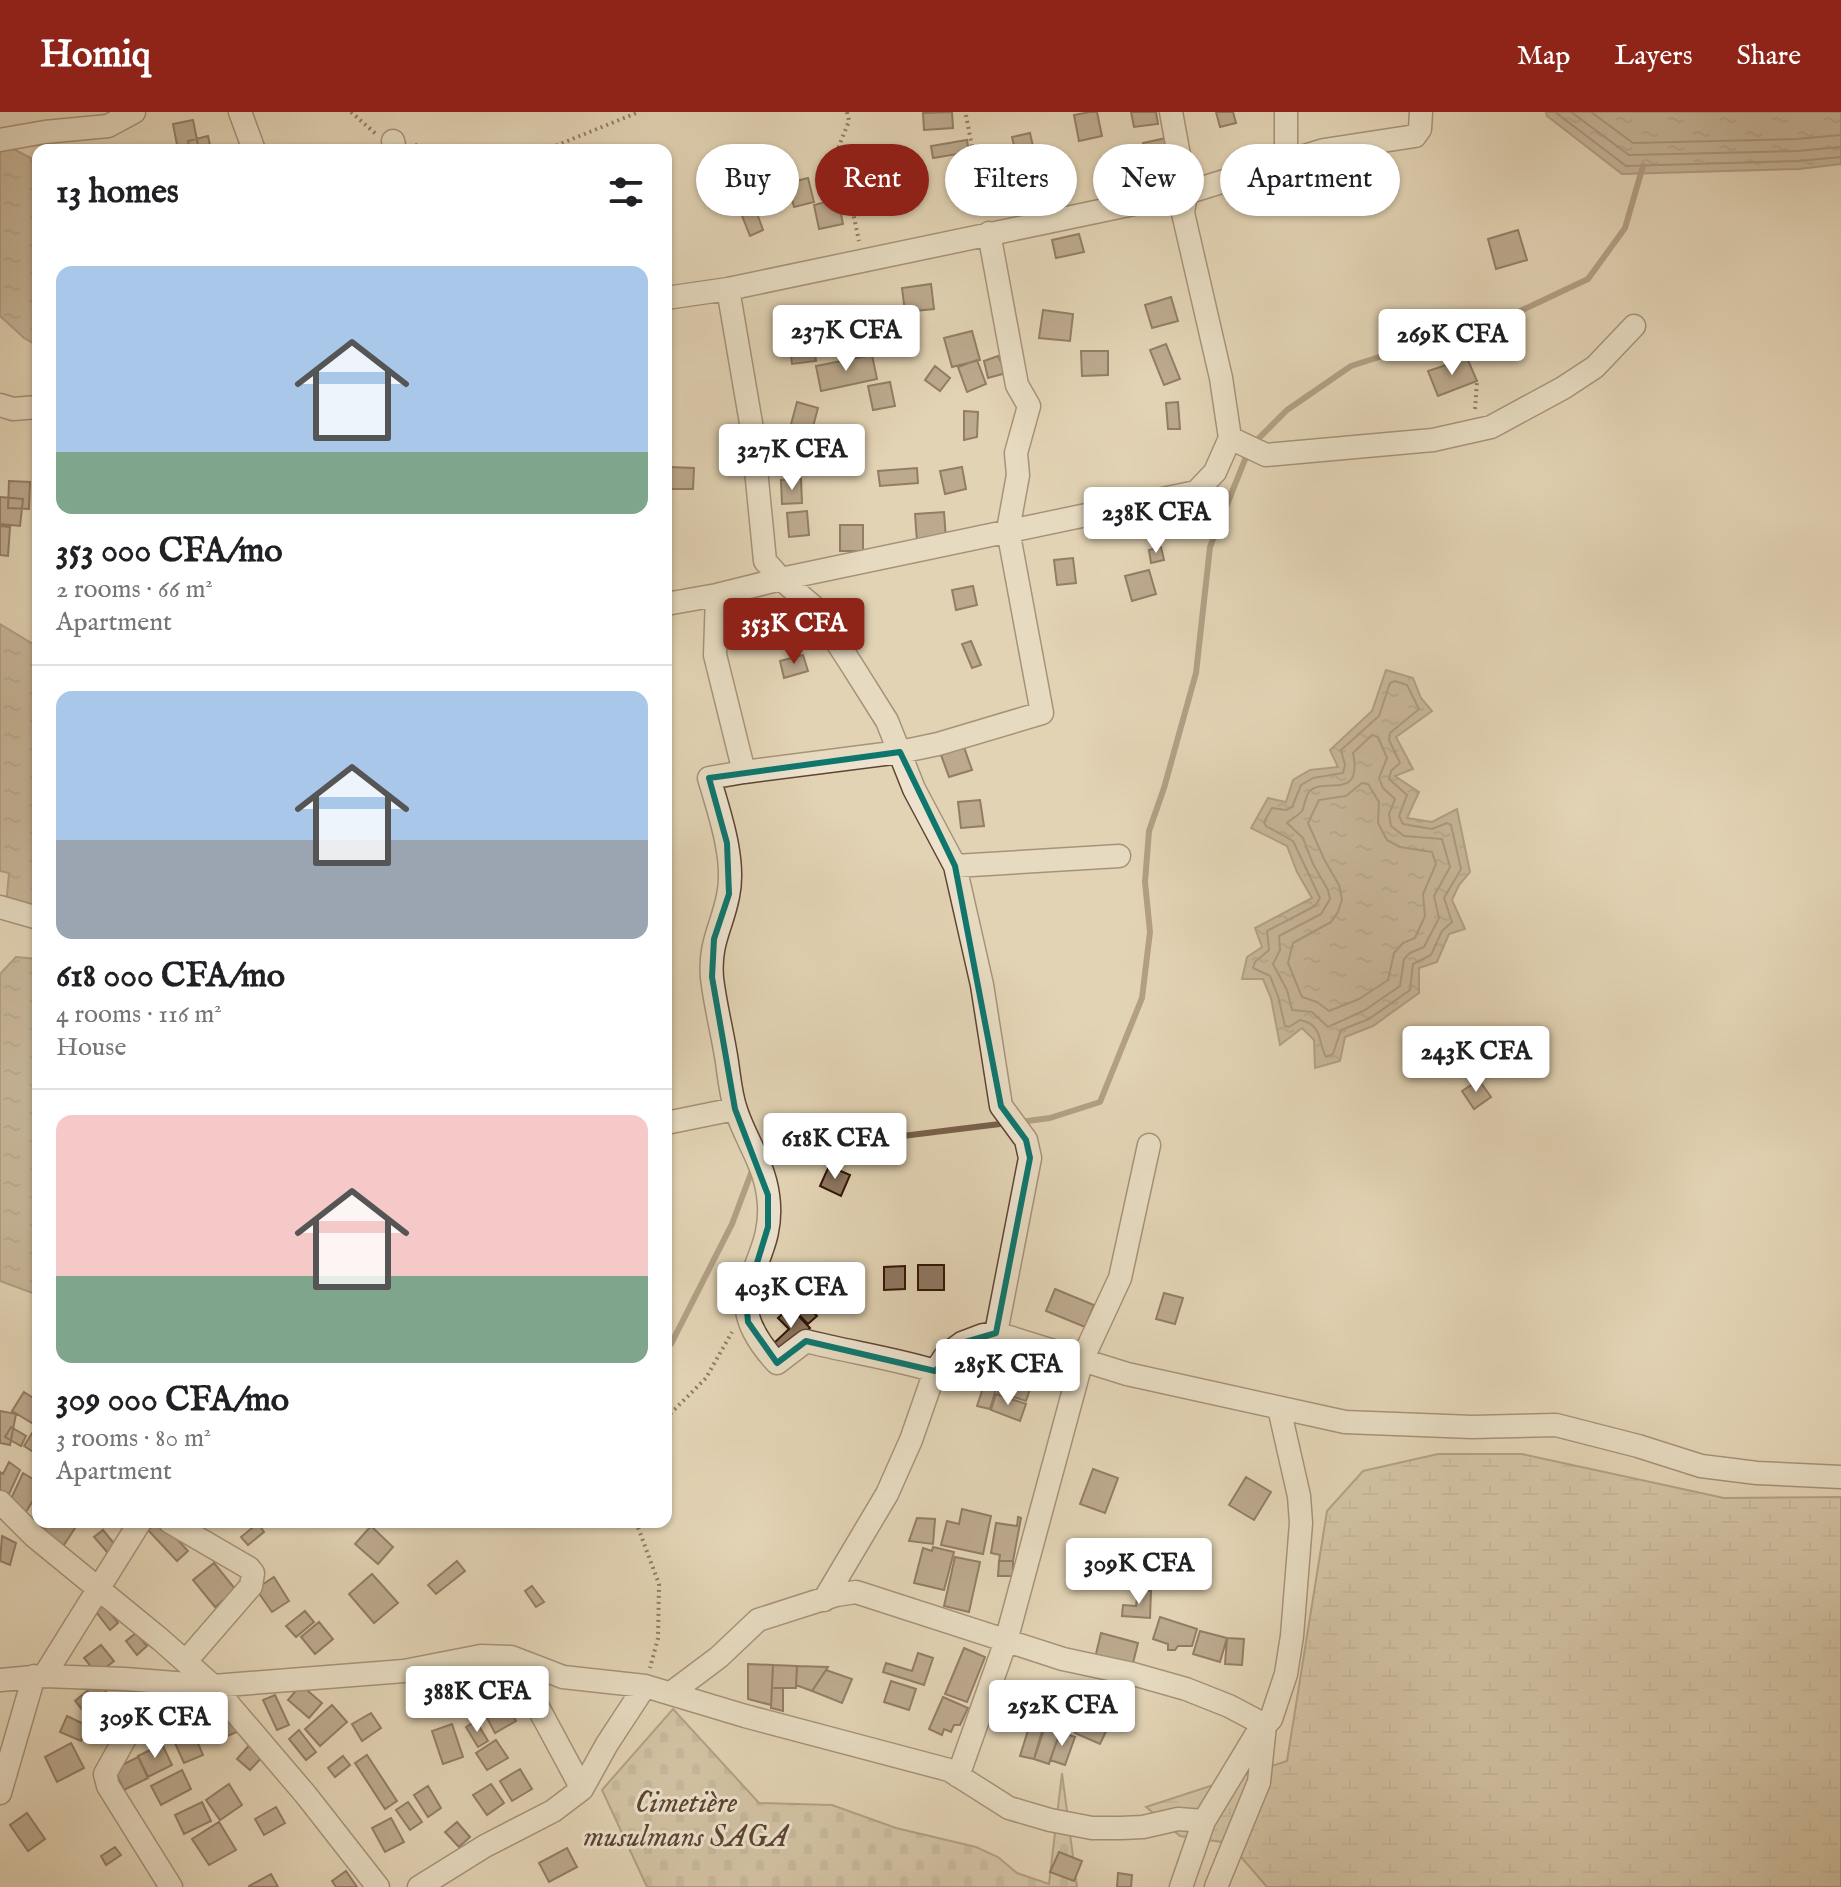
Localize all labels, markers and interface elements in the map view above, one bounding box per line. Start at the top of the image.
text: Homiq [40,32,151,80]
text: Map [1517,39,1570,74]
text: Layers [1614,39,1693,74]
text: Share [1737,39,1801,74]
chip: Buy [696,144,799,216]
chip: Rent [815,144,929,216]
chip: Filters [945,144,1077,216]
chip: New [1093,144,1204,216]
chip: Apartment [1220,144,1400,216]
icon: filters [604,170,648,214]
text: 13 homes [56,171,179,214]
pin: 237K CFA [763,305,929,373]
pin: 269K CFA [1369,309,1535,377]
text: 237K CFA [791,314,901,347]
icon: home [280,318,424,462]
text: 269K CFA [1397,318,1507,351]
pin: 327K CFA [709,424,875,492]
text: 327K CFA [737,433,847,466]
pin: 238K CFA [1073,487,1239,555]
text: 238K CFA [1102,496,1210,529]
text: 353 000 CFA/mo [56,530,283,573]
text: 2 rooms · 66 m² [56,573,213,606]
pin: 353K CFA [711,598,877,666]
text: Apartment [56,606,172,639]
text: 353K CFA [741,607,847,640]
icon: home [280,743,424,887]
text: 618 000 CFA/mo [56,955,285,998]
text: 4 rooms · 116 m² [56,998,222,1031]
pin: 243K CFA [1393,1026,1559,1094]
text: House [56,1031,126,1064]
text: 243K CFA [1420,1035,1532,1068]
pin: 618K CFA [752,1113,918,1181]
text: 618K CFA [781,1122,889,1155]
icon: home [280,1167,424,1311]
pin: 403K CFA [708,1262,874,1330]
text: 403K CFA [735,1271,847,1304]
pin: 285K CFA [925,1339,1091,1407]
text: 285K CFA [954,1348,1062,1381]
text: 309 000 CFA/mo [56,1379,289,1422]
text: 3 rooms · 80 m² [56,1422,211,1455]
text: Apartment [56,1455,172,1488]
pin: 309K CFA [1056,1538,1222,1606]
text: 309K CFA [1084,1547,1194,1580]
pin: 388K CFA [394,1666,560,1734]
text: 388K CFA [424,1675,530,1708]
pin: 252K CFA [979,1680,1145,1748]
text: 252K CFA [1007,1689,1117,1722]
pin: 309K CFA [72,1692,238,1760]
text: 309K CFA [100,1701,210,1734]
park label: Cimetière musulmans SAGA [583,1785,790,1857]

